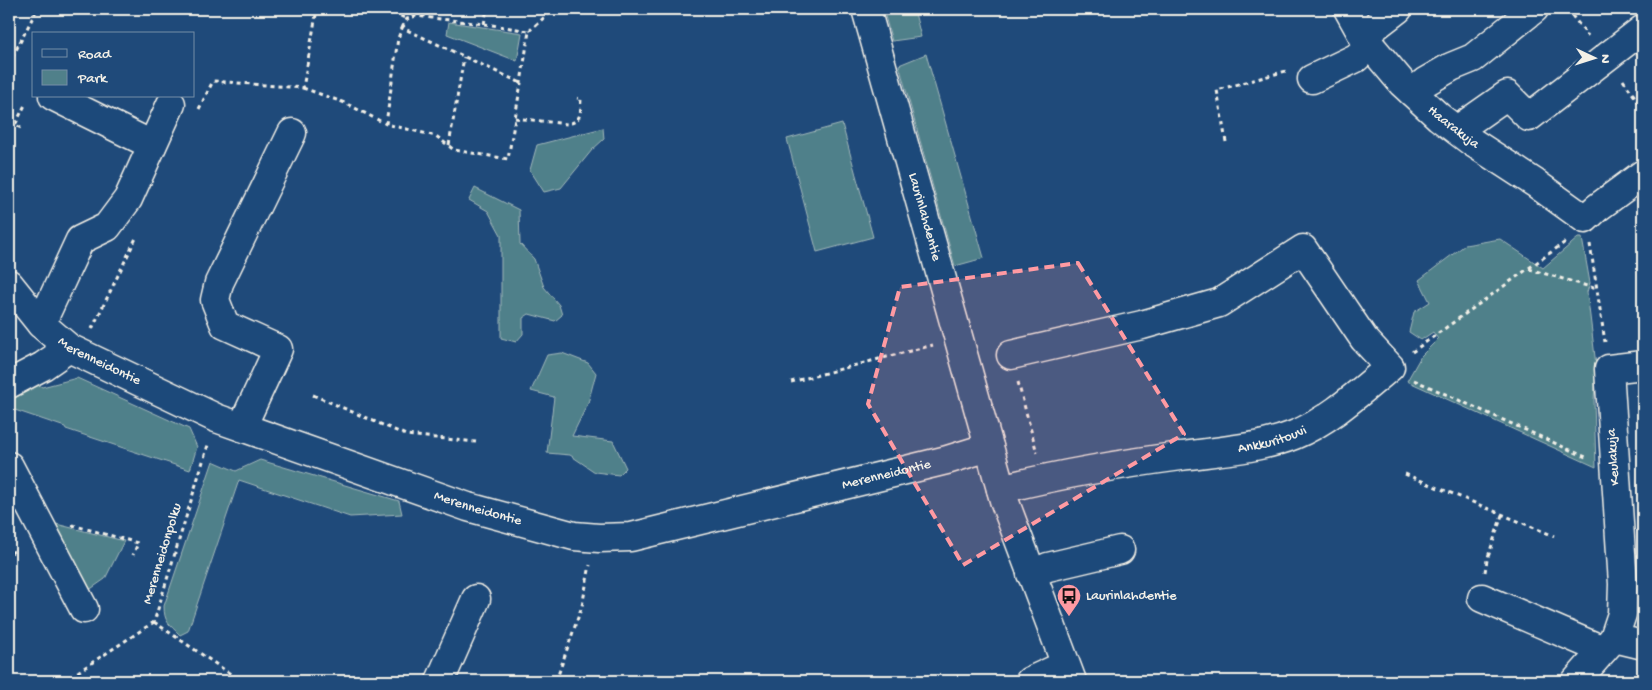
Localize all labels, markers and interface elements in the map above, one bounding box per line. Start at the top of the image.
legend [32,32,195,98]
north arrow [1570,32,1620,82]
text: Road [78,46,112,64]
text: N [1596,54,1613,64]
text: Park [77,70,108,88]
street label: Haarakuja [1424,102,1483,154]
street label: Laurinlahdentie [904,171,945,264]
street label: Merenneidontie [54,333,144,390]
street label: Ankkuritouvi [1237,422,1310,457]
street label: Keulakuja [1603,427,1624,486]
street label: Merenneidontie [840,456,933,494]
street label: Merenneidontie [432,487,524,530]
street label: Merenneidonpolku [140,501,187,607]
bus stop icon: Laurinlahdentie [1056,583,1082,617]
place label: Laurinlahdentie [1086,588,1177,605]

